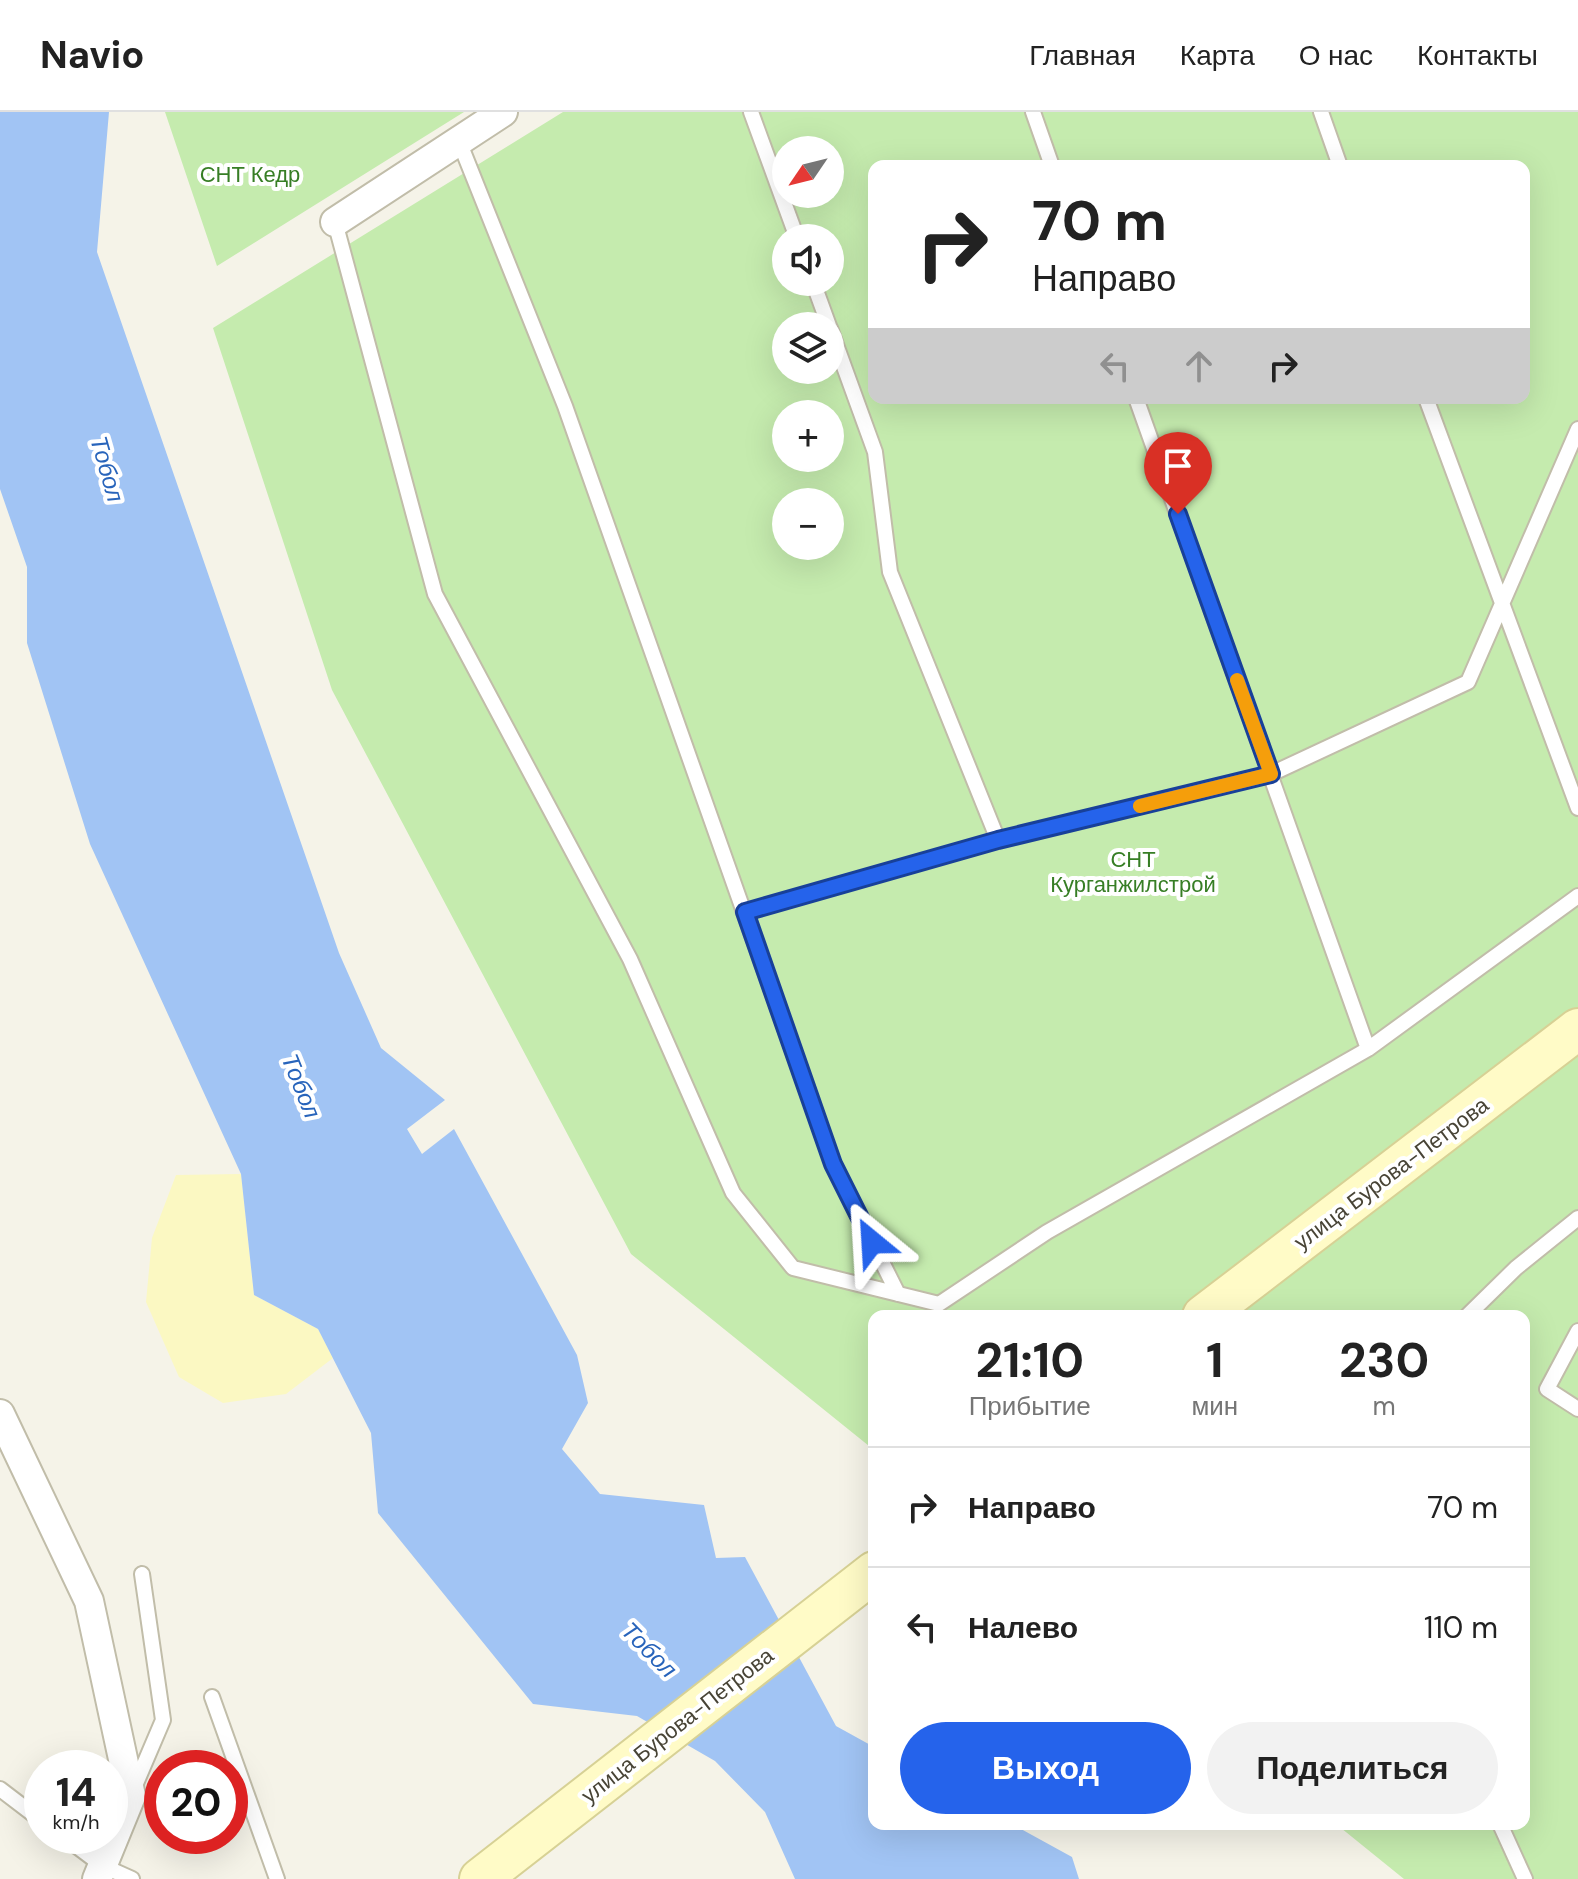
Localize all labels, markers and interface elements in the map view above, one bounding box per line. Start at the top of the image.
text: Navio [40,30,144,80]
text: Главная [1029,37,1136,74]
text: Карта [1180,37,1255,74]
text: О нас [1299,37,1373,74]
text: Контакты [1417,37,1538,74]
north arrow [772,136,844,208]
map controls [772,136,844,560]
park label: СНТ Кедр [200,160,300,189]
text: 70 m [1032,184,1167,257]
icon: right [900,192,1004,296]
button: sound [772,224,844,296]
text: Направо [1032,255,1176,302]
button: layers [772,312,844,384]
icon: left [1093,344,1137,388]
icon: ahead [1177,344,1221,388]
icon: right [1261,344,1305,388]
button: + [772,400,844,472]
water label: Тобол [83,432,132,506]
pin [1144,432,1212,514]
icon: arrive [1156,444,1200,488]
button: − [772,488,844,560]
park label: СНТ Курганжилстрой [1050,845,1216,899]
water label: Тобол [275,1049,329,1123]
street label: улица Бурова-Петрова [1288,1090,1495,1256]
position arrow [830,1200,914,1284]
text: 21:10 [975,1329,1084,1392]
text: 1 [1206,1329,1224,1392]
text: 230 [1339,1329,1429,1392]
text: Прибытие [969,1389,1091,1423]
text: мин [1191,1389,1238,1423]
text: m [1373,1389,1396,1423]
icon: right [900,1485,944,1529]
text: Направо [968,1488,1096,1527]
text: 70 m [1427,1488,1498,1527]
icon: left [900,1605,944,1649]
text: Налево [968,1608,1078,1647]
text: 110 m [1424,1608,1498,1647]
water label: Тобол [615,1615,684,1685]
street label: улица Бурова-Петрова [575,1641,780,1810]
button: Выход [900,1722,1191,1814]
button: Поделиться [1207,1722,1498,1814]
speed limit sign: 20 [144,1750,248,1854]
text: 14 [56,1766,96,1818]
text: km/h [52,1809,100,1835]

